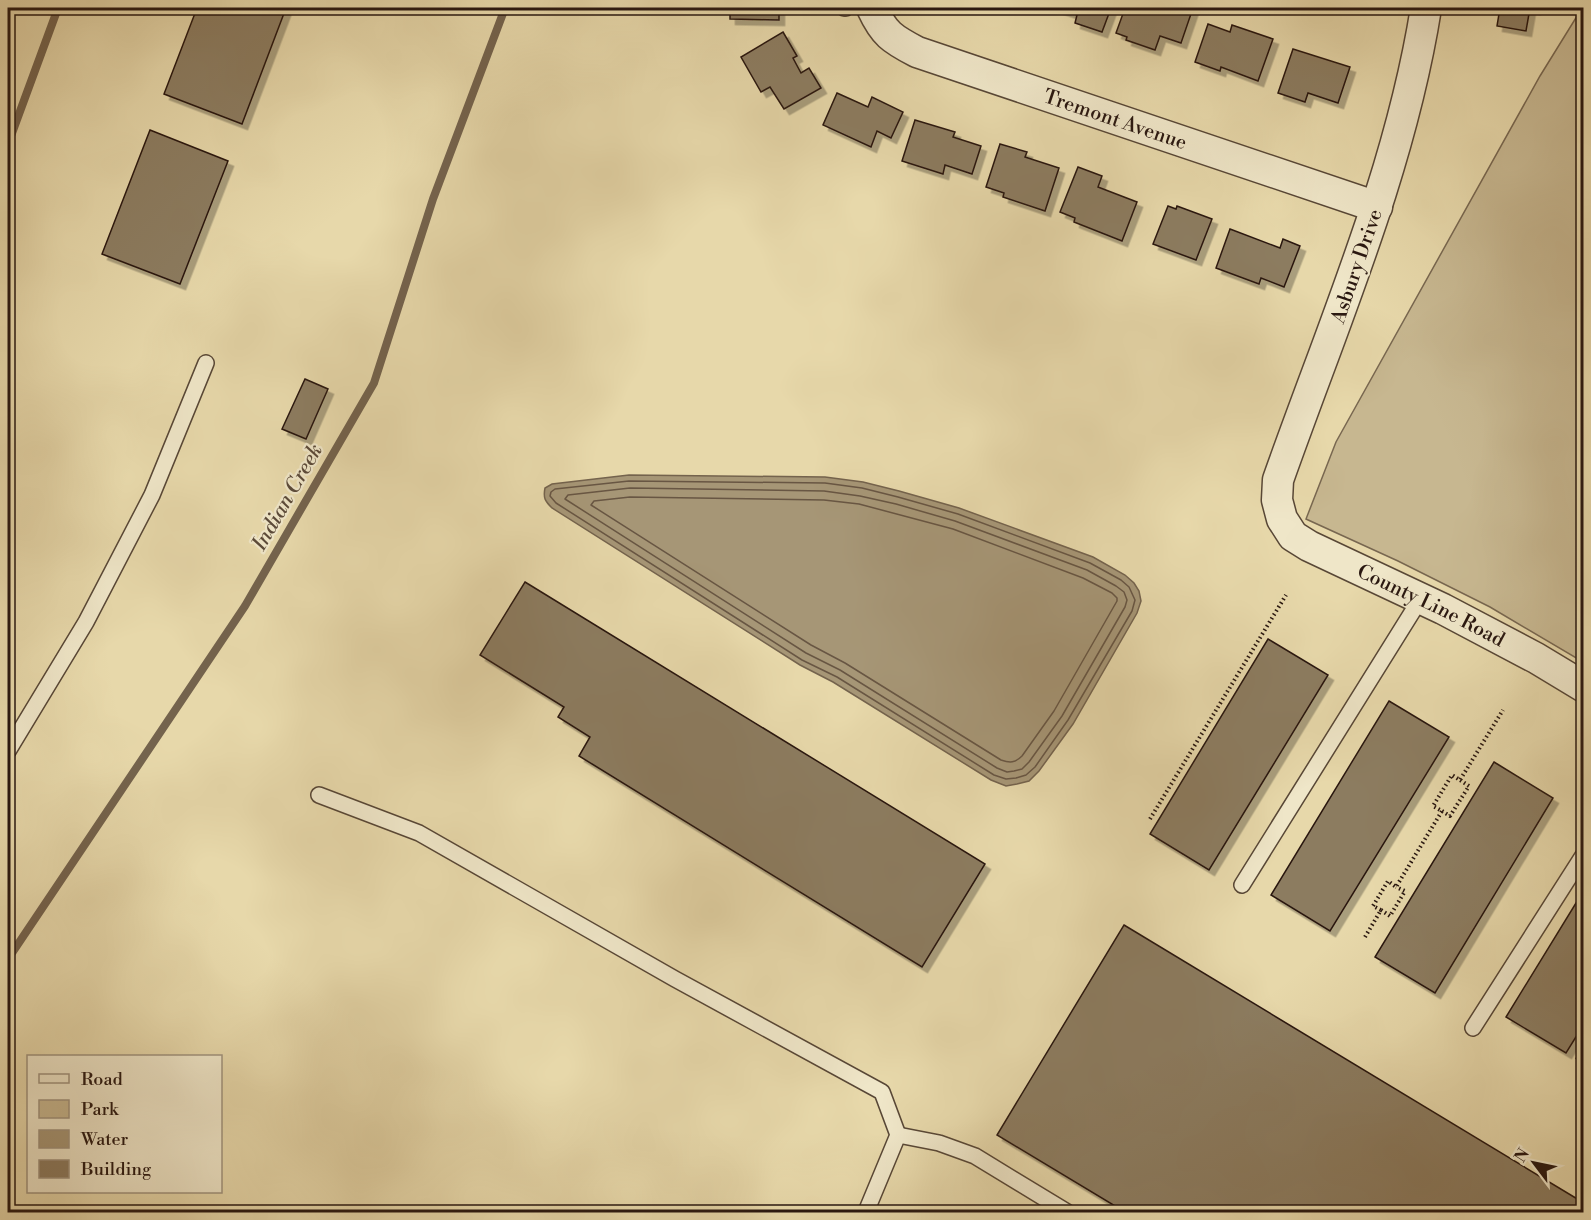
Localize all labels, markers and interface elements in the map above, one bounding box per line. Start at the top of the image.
street label: Tremont Avenue [1040,85,1190,156]
street label: Asbury Drive [1326,206,1389,328]
water label: Indian Creek [246,440,329,556]
street label: County Line Road [1353,559,1509,654]
legend [27,1055,222,1193]
text: Road [81,1068,124,1091]
text: Park [81,1098,120,1121]
text: Water [80,1128,129,1151]
north arrow [1504,1133,1564,1193]
text: N [1510,1145,1534,1166]
text: Building [80,1158,152,1181]

